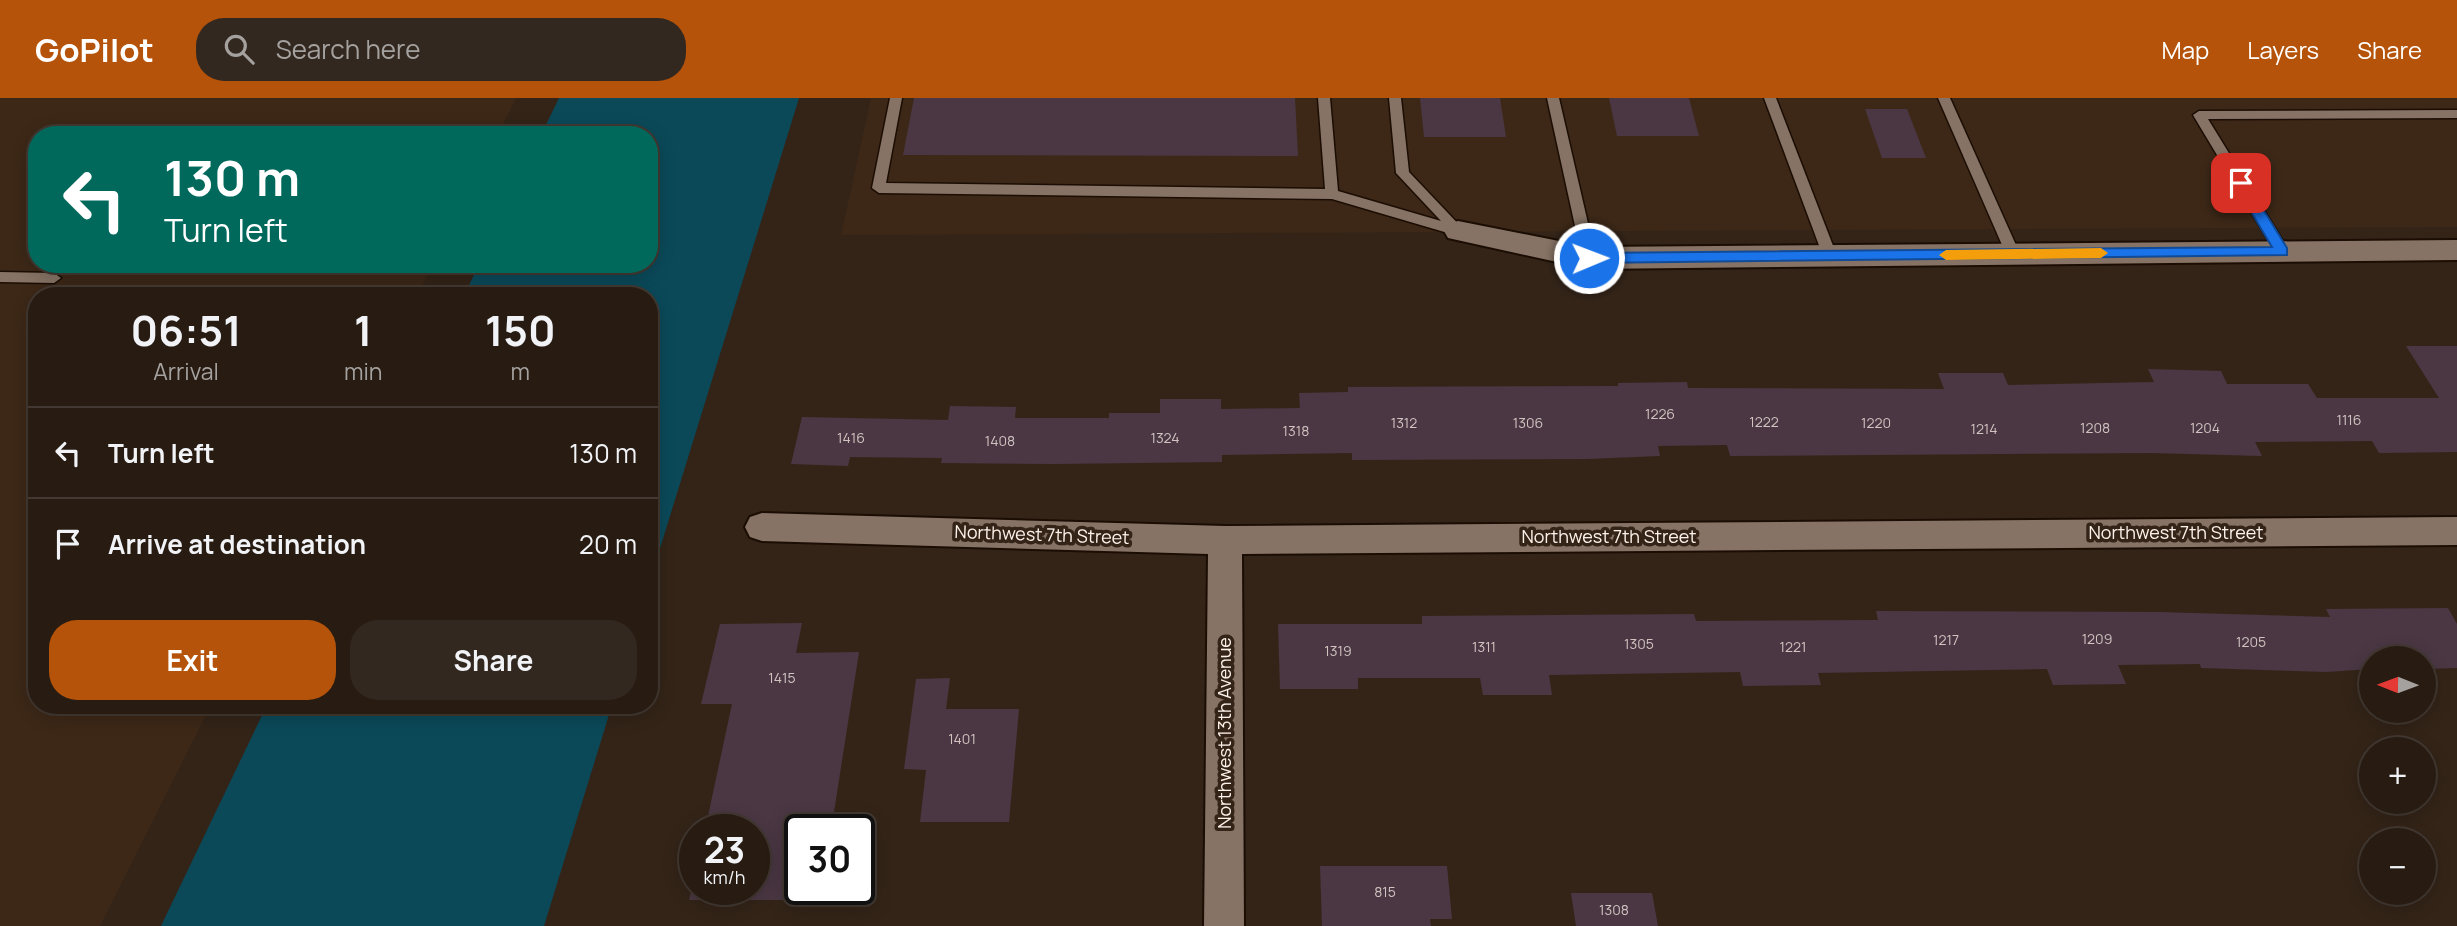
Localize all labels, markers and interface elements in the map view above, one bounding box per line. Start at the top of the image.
search box [196,18,686,81]
text: GoPilot [35,27,154,72]
icon: search [220,30,258,68]
text: Search here [276,31,420,67]
text: Map [2162,33,2209,66]
text: Layers [2247,33,2319,66]
text: Share [2357,33,2422,66]
text: 130 m [164,144,300,211]
pin [2211,153,2271,213]
icon: left [49,154,140,245]
icon: arrive [2222,164,2260,202]
text: Turn left [164,208,288,252]
position arrow [1552,221,1626,295]
text: 06:51 [130,301,242,359]
text: 1 [354,301,372,359]
text: 150 [485,301,556,359]
text: Arrival [153,355,219,387]
text: min [344,355,383,387]
text: m [510,355,530,387]
house number: 1226 [1645,404,1675,423]
house number: 1116 [2336,410,2362,429]
house number: 1222 [1749,412,1779,431]
house number: 1312 [1391,413,1417,432]
house number: 1306 [1513,413,1543,432]
house number: 1220 [1861,413,1891,432]
house number: 1208 [2080,418,2110,437]
house number: 1204 [2190,418,2220,437]
house number: 1214 [1970,419,1998,438]
house number: 1318 [1283,421,1309,440]
house number: 1416 [837,428,865,447]
house number: 1324 [1150,428,1180,447]
house number: 1408 [985,431,1015,450]
icon: left [49,434,87,472]
text: Turn left [108,435,215,471]
text: 130 m [569,435,637,471]
street label: Northwest 7th Street [954,519,1130,549]
street label: Northwest 7th Street [2089,520,2264,544]
street label: Northwest 7th Street [1522,524,1697,548]
icon: arrive [49,525,87,563]
text: Arrive at destination [108,526,366,562]
text: 20 m [579,526,637,562]
button: Exit [49,620,336,700]
button: Share [350,620,637,700]
house number: 1209 [2082,629,2112,648]
house number: 1217 [1933,630,1959,649]
house number: 1205 [2236,632,2266,651]
house number: 1305 [1624,634,1654,653]
street label: Northwest 13th Avenue [1212,637,1236,829]
house number: 1311 [1472,637,1496,656]
house number: 1221 [1780,637,1806,656]
house number: 1319 [1324,641,1352,660]
north arrow [2359,646,2436,723]
map controls [2359,646,2436,905]
house number: 1415 [768,668,796,687]
house number: 1401 [948,729,976,748]
button: + [2359,737,2436,814]
speed limit sign: 30 [784,814,875,905]
text: 23 [704,826,745,874]
button: − [2359,828,2436,905]
text: km/h [704,865,745,889]
house number: 815 [1374,882,1396,901]
house number: 1308 [1599,900,1629,919]

